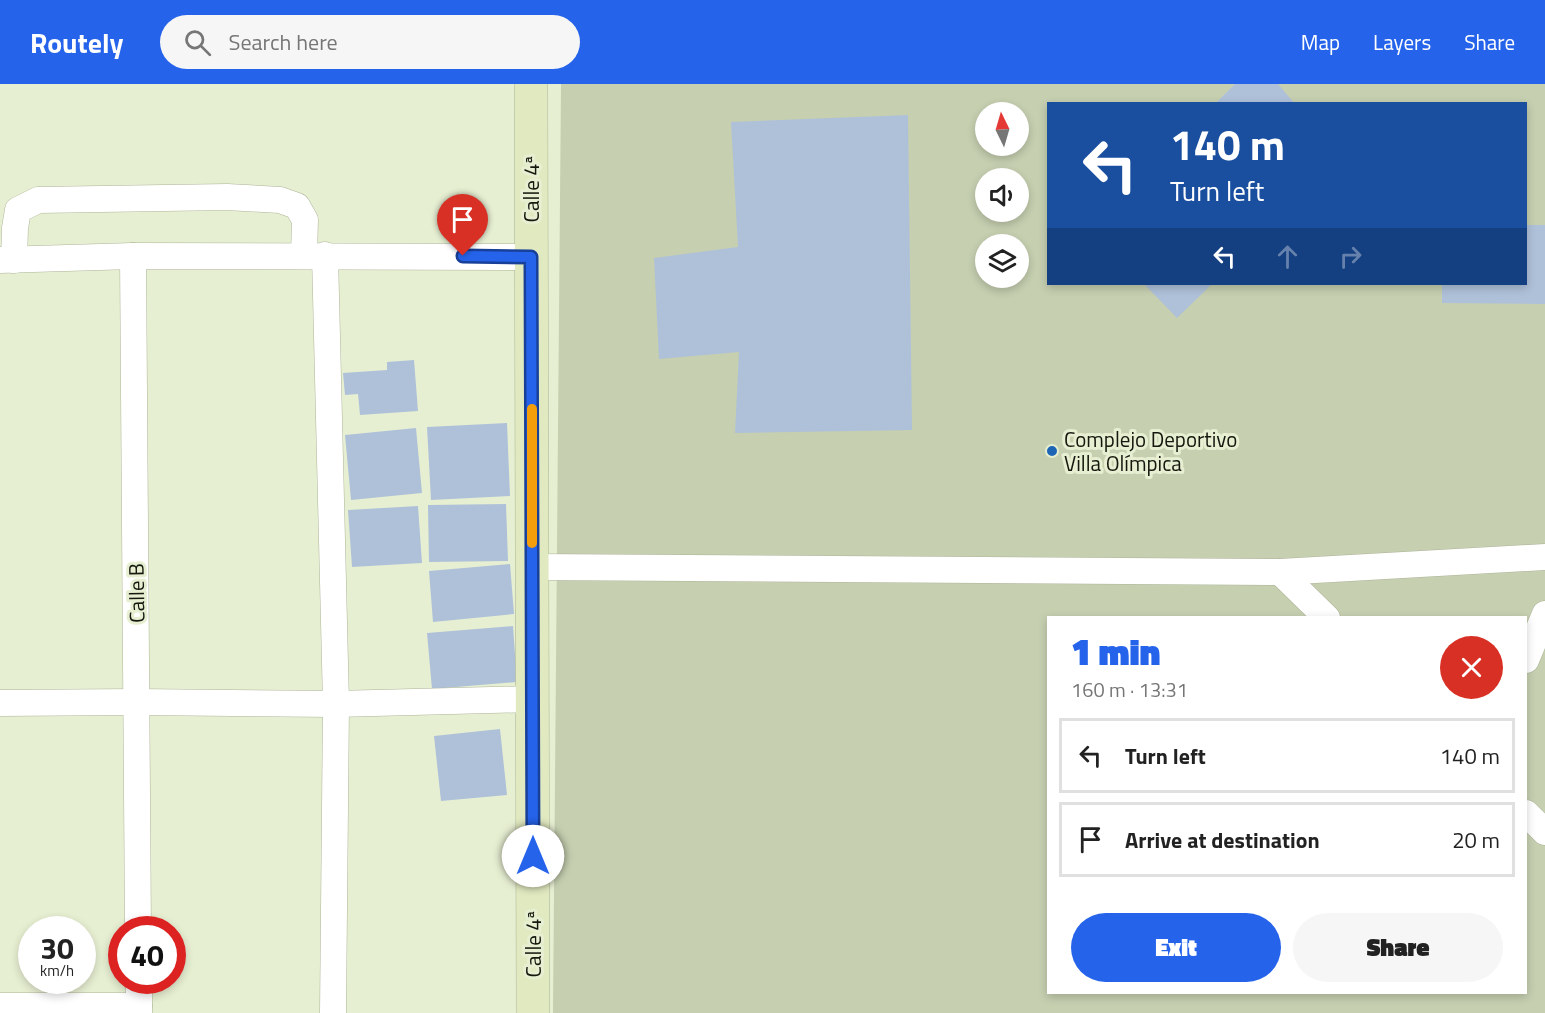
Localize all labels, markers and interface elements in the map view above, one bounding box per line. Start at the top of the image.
search box [160,15,580,69]
text: Routely [30,21,124,64]
text: Search here [229,25,338,59]
icon: search [181,26,214,59]
text: Map [1301,26,1340,58]
text: Layers [1373,26,1431,58]
text: Share [1464,26,1515,58]
north arrow [975,102,1029,156]
map controls [975,102,1029,288]
text: 140 m [1170,112,1285,176]
icon: left [1071,126,1149,204]
street label: Calle 4ª [515,156,547,222]
button: sound [975,168,1029,222]
text: Turn left [1170,170,1264,211]
pin [437,194,488,256]
icon: arrive [446,203,479,236]
button: layers [975,234,1029,288]
icon: left [1208,240,1241,273]
icon: ahead [1271,240,1304,273]
icon: right [1334,240,1367,273]
place label: Complejo Deportivo Villa Olímpica [1064,423,1237,479]
marker: Complejo Deportivo Villa Olímpica [1045,444,1059,458]
street label: Calle B [119,563,153,623]
text: 1 min [1071,624,1160,679]
button: close [1440,636,1503,699]
text: 160 m · 13:31 [1071,674,1188,705]
icon: left [1074,739,1107,772]
text: Turn left [1125,739,1206,773]
text: 140 m [1440,739,1500,773]
icon: arrive [1074,823,1107,856]
text: Arrive at destination [1125,823,1320,857]
text: 20 m [1452,823,1500,857]
position arrow [501,824,565,888]
street label: Calle 4ª [517,911,549,977]
button: Exit [1071,913,1281,982]
button: Share [1293,913,1503,982]
speed limit sign: 40 [108,916,186,994]
text: 30 [40,925,74,971]
text: km/h [40,959,74,982]

